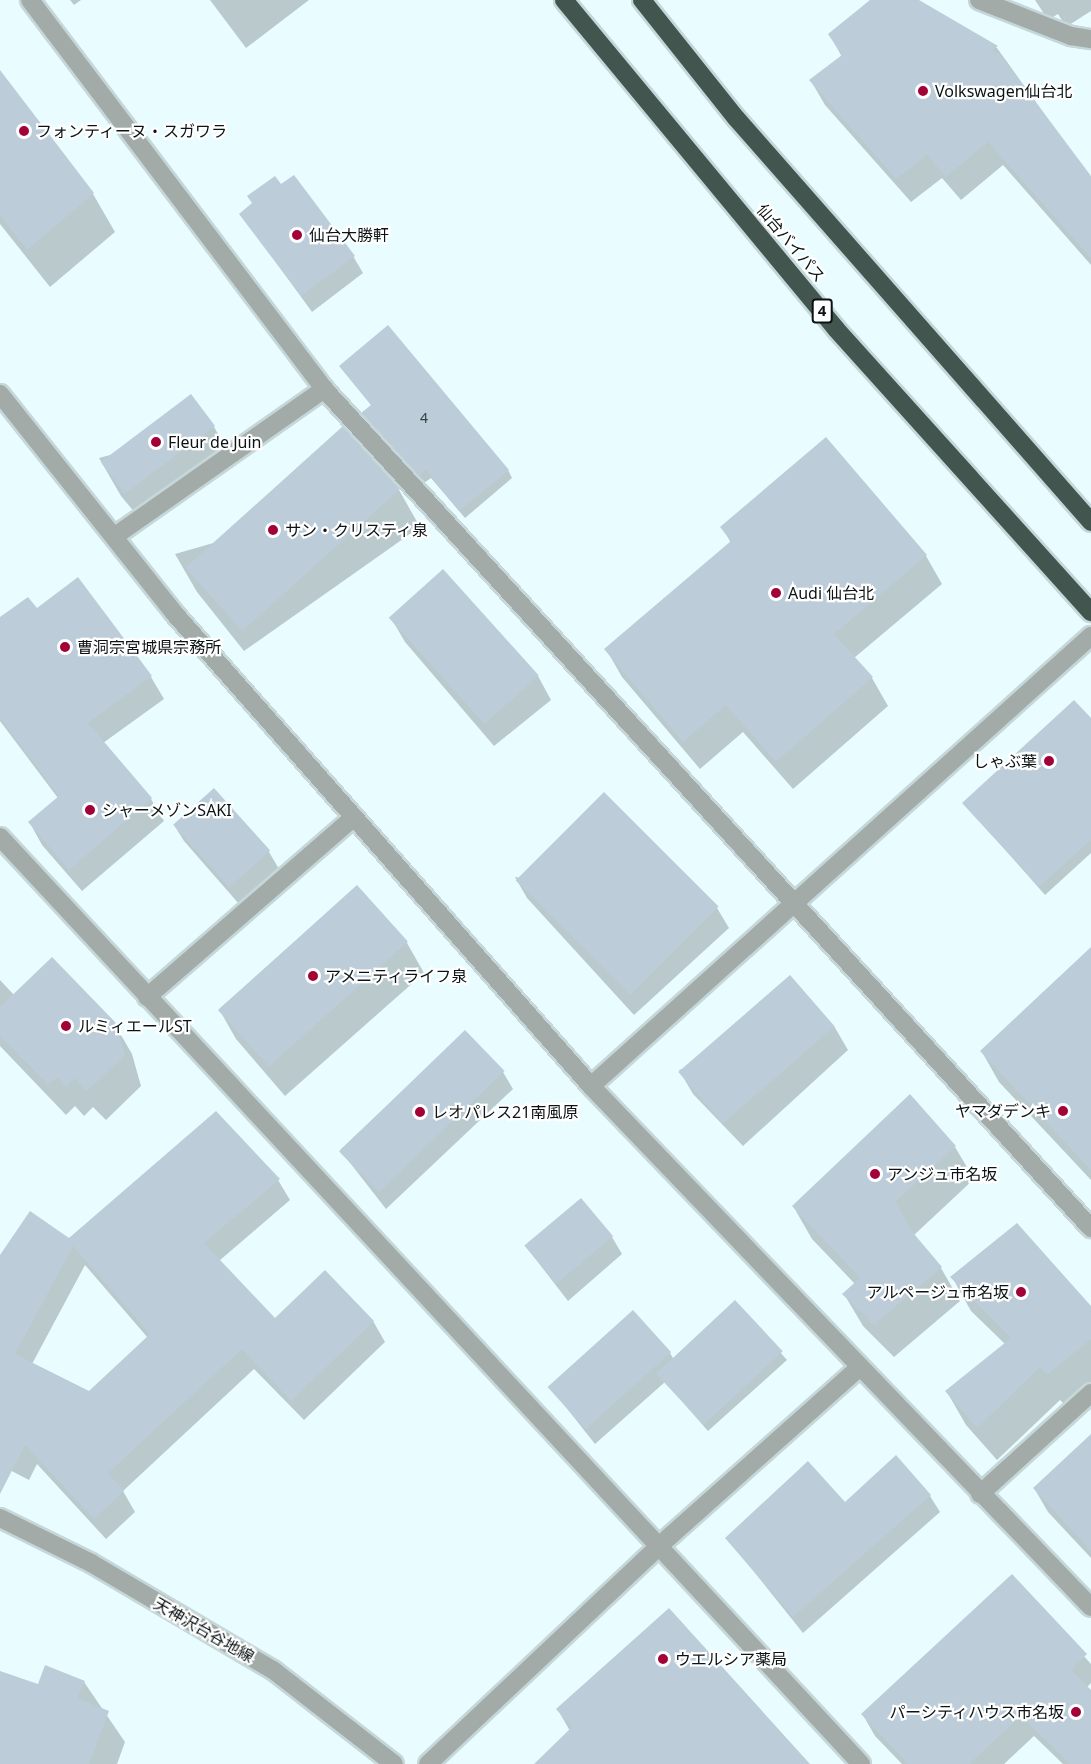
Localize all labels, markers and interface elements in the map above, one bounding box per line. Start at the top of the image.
place label: Volkswagen仙台北 [935,81,1073,101]
marker: Volkswagen仙台北 [916,84,930,98]
place label: フォンティーヌ・スガワラ [36,121,228,141]
marker: フォンティーヌ・スガワラ [17,124,31,138]
street label: 仙台バイパス [753,200,829,286]
place label: 仙台大勝軒 [309,225,389,245]
marker: 仙台大勝軒 [290,228,304,242]
road number: 4 [812,299,832,323]
house number: 4 [420,410,428,426]
place label: Fleur de Juin [168,432,261,452]
marker: Fleur de Juin [149,435,163,449]
place label: サン・クリスティ泉 [285,520,429,540]
marker: サン・クリスティ泉 [266,523,280,537]
place label: Audi 仙台北 [788,583,874,603]
marker: Audi 仙台北 [769,586,783,600]
place label: 曹洞宗宮城県宗務所 [77,637,221,657]
marker: 曹洞宗宮城県宗務所 [58,640,72,654]
place label: しゃぶ葉 [973,751,1037,771]
marker: しゃぶ葉 [1042,754,1056,768]
place label: シャーメゾンSAKI [102,800,232,820]
marker: シャーメゾンSAKI [83,803,97,817]
place label: アメニティライフ泉 [325,966,469,986]
marker: アメニティライフ泉 [306,969,320,983]
place label: ルミィエールST [78,1016,192,1036]
marker: ルミィエールST [59,1019,73,1033]
place label: ヤマダデンキ [955,1101,1051,1121]
place label: レオパレス21南風原 [432,1102,578,1122]
marker: ヤマダデンキ [1056,1104,1070,1118]
marker: レオパレス21南風原 [413,1105,427,1119]
place label: アンジュ市名坂 [887,1164,999,1184]
marker: アンジュ市名坂 [868,1167,882,1181]
place label: アルページュ市名坂 [865,1282,1009,1302]
marker: アルページュ市名坂 [1014,1285,1028,1299]
street label: 天神沢台谷地線 [151,1594,257,1666]
place label: ウエルシア薬局 [675,1649,787,1669]
marker: ウエルシア薬局 [656,1652,670,1666]
place label: パーシティハウス市名坂 [888,1702,1064,1722]
marker: パーシティハウス市名坂 [1069,1705,1083,1719]

